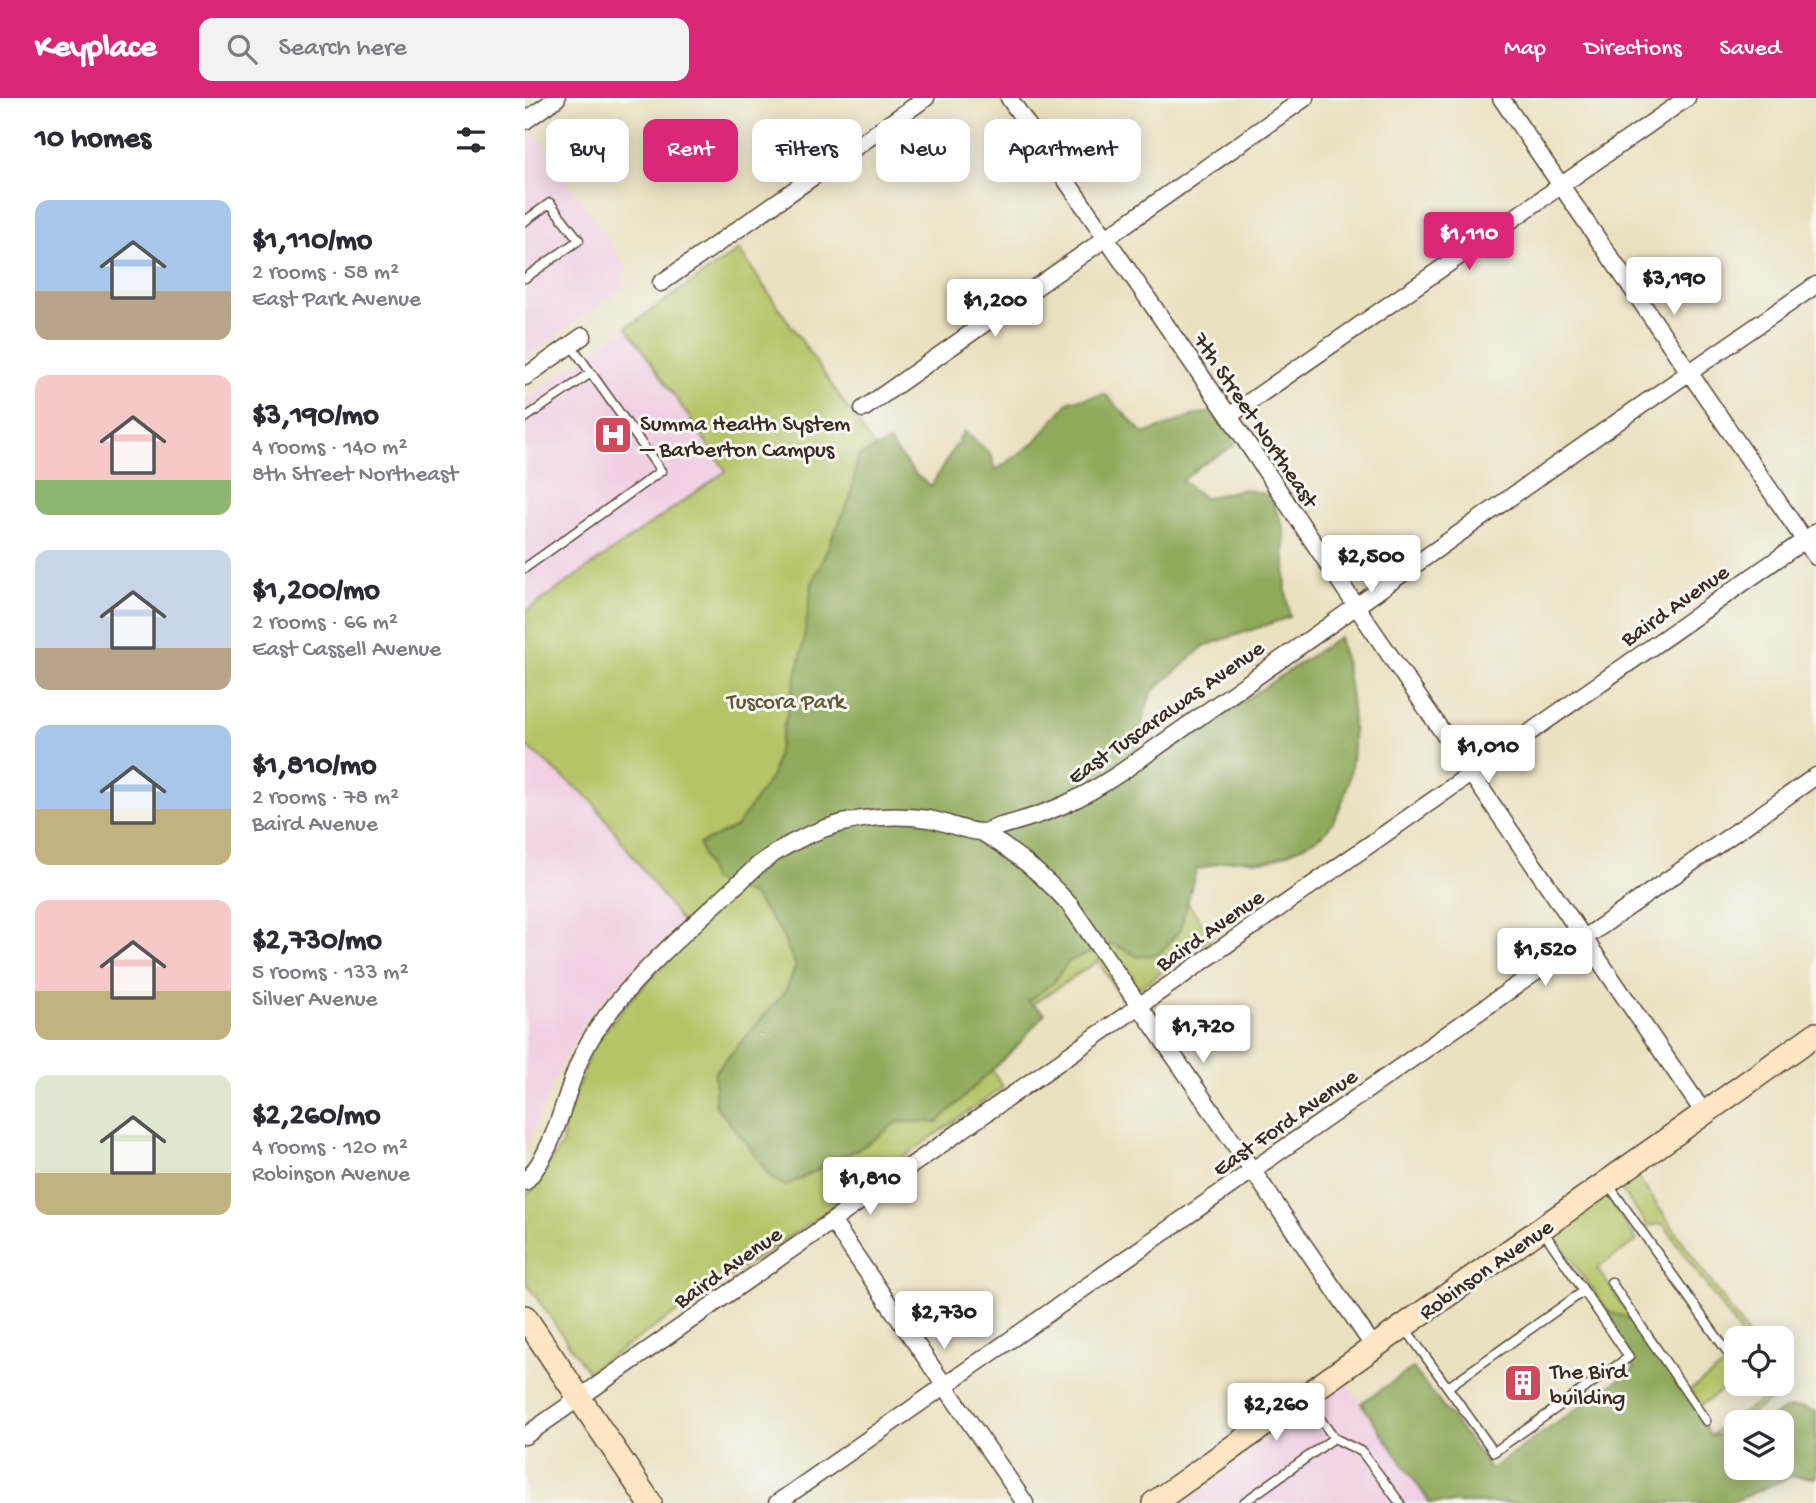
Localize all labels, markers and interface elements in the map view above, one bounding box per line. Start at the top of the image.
search box [199,18,689,81]
text: Keyplace [35,30,157,68]
icon: search [223,30,261,68]
text: Search here [279,34,407,65]
text: Map [1504,35,1546,64]
text: Directions [1584,35,1682,64]
text: Saved [1720,35,1781,64]
chip: Buy [546,119,629,182]
chip: Rent [643,119,738,182]
chip: Filters [752,119,862,182]
chip: New [876,119,970,182]
chip: Apartment [984,119,1141,182]
icon: filters [452,121,490,159]
text: 10 homes [35,123,151,158]
pin: $1,110 [1412,212,1526,272]
text: $1,110 [1440,221,1498,248]
text: $1,110/mo [252,225,372,260]
icon: home [91,228,175,312]
pin: $3,190 [1617,258,1731,317]
text: 2 rooms · 58 m² [252,260,399,287]
text: $3,190 [1642,266,1706,293]
pin: $1,200 [938,280,1052,339]
text: East Park Avenue [252,287,421,314]
text: $1,200 [963,288,1027,315]
street label: 7th Street Northeast [1185,327,1324,515]
text: $3,190/mo [252,400,379,435]
icon: home [91,403,175,487]
place label: Summa Health System – Barberton Campus [639,412,850,465]
hospital icon: Summa Health System – Barberton Campus [592,414,634,456]
text: 4 rooms · 140 m² [252,435,407,462]
text: 8th Street Northeast [252,462,458,489]
pin: $2,500 [1314,536,1428,595]
text: $2,500 [1337,544,1405,571]
street label: Baird Avenue [1616,559,1736,655]
text: $1,200/mo [252,575,380,610]
icon: home [91,578,175,662]
text: 2 rooms · 66 m² [252,610,398,637]
street label: East Tuscarawas Avenue [1064,635,1271,792]
text: East Cassell Avenue [252,637,441,664]
park label: Tuscora Park [725,690,848,717]
pin: $1,010 [1431,726,1545,785]
text: $1,010 [1457,734,1519,761]
text: $1,810/mo [252,750,377,785]
icon: home [91,753,175,837]
text: 2 rooms · 78 m² [252,785,399,812]
text: Baird Avenue [252,812,378,839]
street label: Baird Avenue [1151,884,1271,980]
text: $2,730/mo [252,925,382,960]
icon: home [91,928,175,1012]
pin: $1,520 [1488,928,1602,988]
text: $1,520 [1513,937,1577,964]
text: 5 rooms · 133 m² [252,960,409,987]
text: Silver Avenue [252,987,378,1014]
pin: $1,720 [1146,1006,1260,1065]
text: $1,720 [1171,1014,1235,1041]
street label: East Ford Avenue [1208,1063,1364,1184]
text: $2,260/mo [252,1100,381,1135]
icon: home [91,1103,175,1187]
text: 4 rooms · 120 m² [252,1135,408,1162]
pin: $1,810 [813,1158,927,1217]
text: Robinson Avenue [252,1162,410,1189]
text: $1,810 [839,1166,901,1193]
street label: Robinson Avenue [1415,1214,1560,1327]
street label: Baird Avenue [669,1221,789,1317]
pin: $2,730 [887,1292,1001,1351]
text: $2,730 [911,1300,977,1327]
map controls [1724,1326,1794,1480]
button: locate [1724,1326,1794,1396]
place label: The Bird building [1548,1360,1628,1413]
building icon: The Bird building [1502,1362,1544,1404]
pin: $2,260 [1219,1384,1333,1443]
text: $2,260 [1244,1392,1308,1419]
button: layers [1724,1410,1794,1480]

